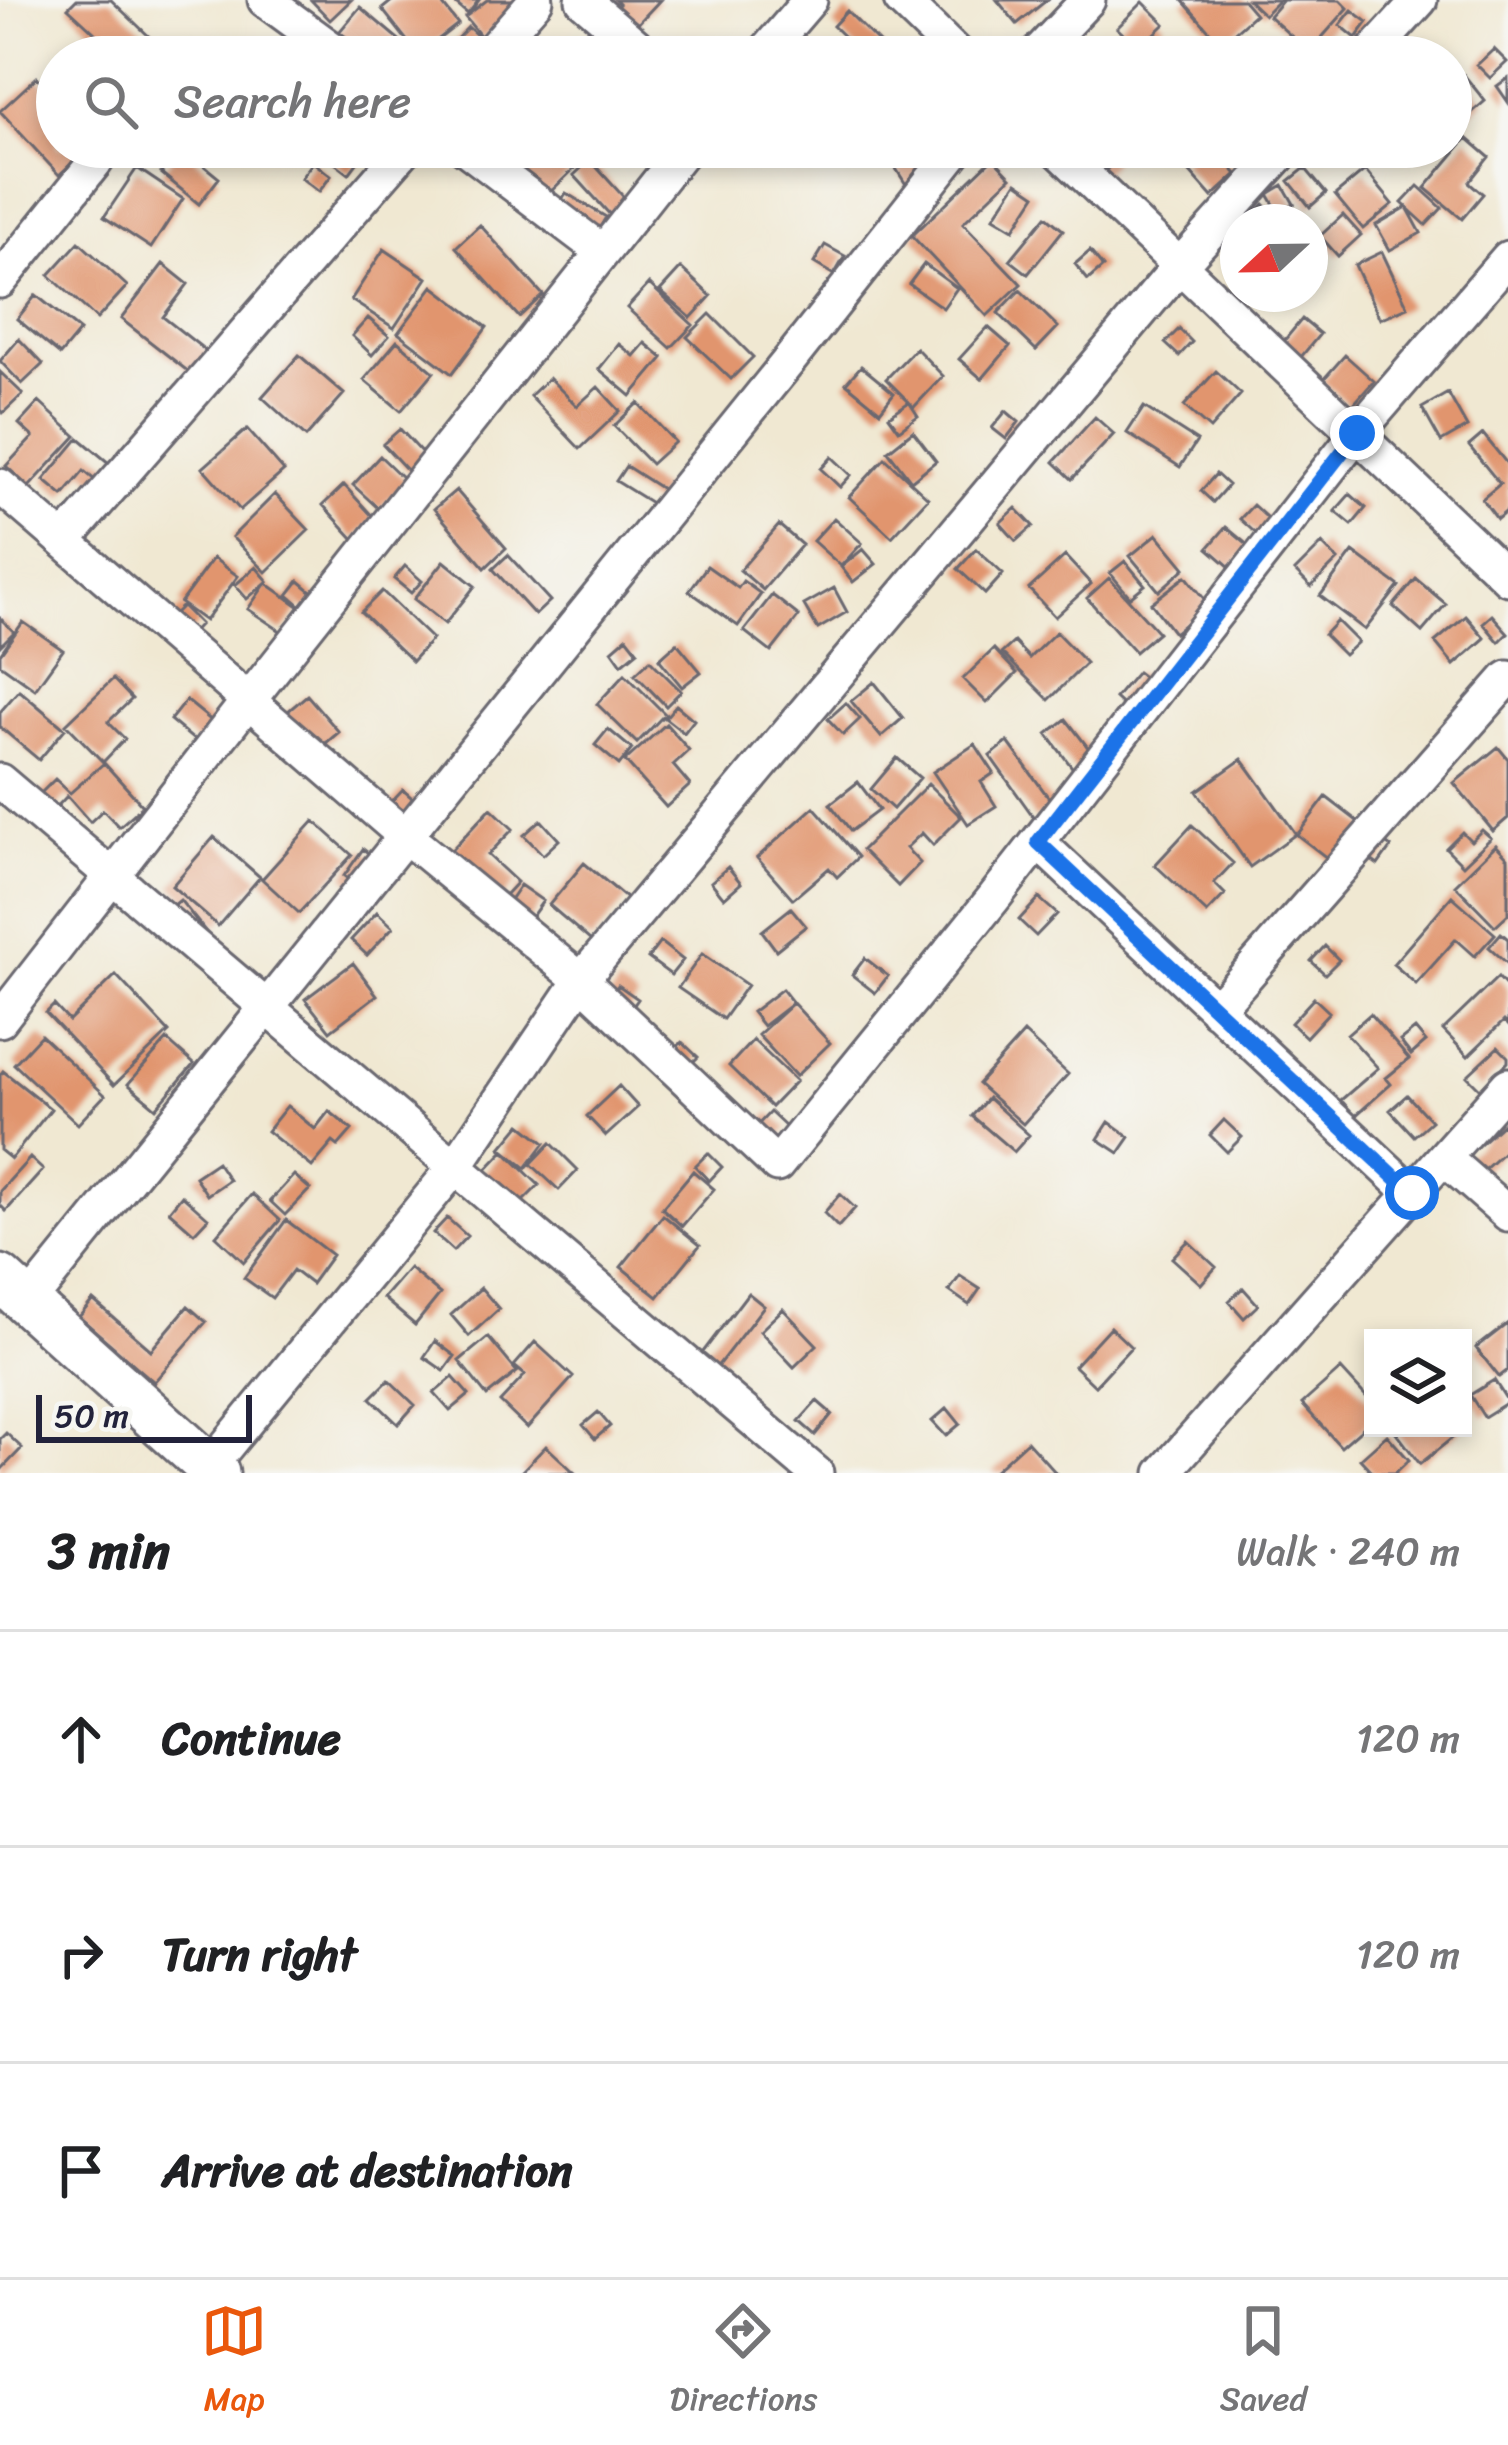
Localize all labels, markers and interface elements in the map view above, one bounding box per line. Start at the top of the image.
search box [36,36,1472,168]
text: Search here [174,62,411,142]
icon: search [78,69,144,135]
north arrow [1220,204,1328,312]
route end [1330,406,1384,460]
route start [1385,1166,1439,1220]
map controls [1364,1329,1472,1437]
button: layers [1364,1329,1472,1437]
text: 50 m [54,1387,129,1445]
scale bar [36,1389,252,1442]
text: 3 min [48,1506,170,1596]
text: Walk · 240 m [1236,1517,1460,1586]
text: Continue [162,1699,341,1779]
text: 120 m [1356,1704,1460,1773]
icon: ahead [48,1706,114,1772]
text: Turn right [162,1915,357,1995]
text: 120 m [1356,1920,1460,1989]
icon: right [48,1922,114,1988]
text: Arrive at destination [162,2131,572,2211]
icon: arrive [48,2138,114,2204]
tab: Map [201,2298,267,2428]
tab: Directions [670,2298,817,2428]
tab: Saved [1220,2298,1307,2428]

